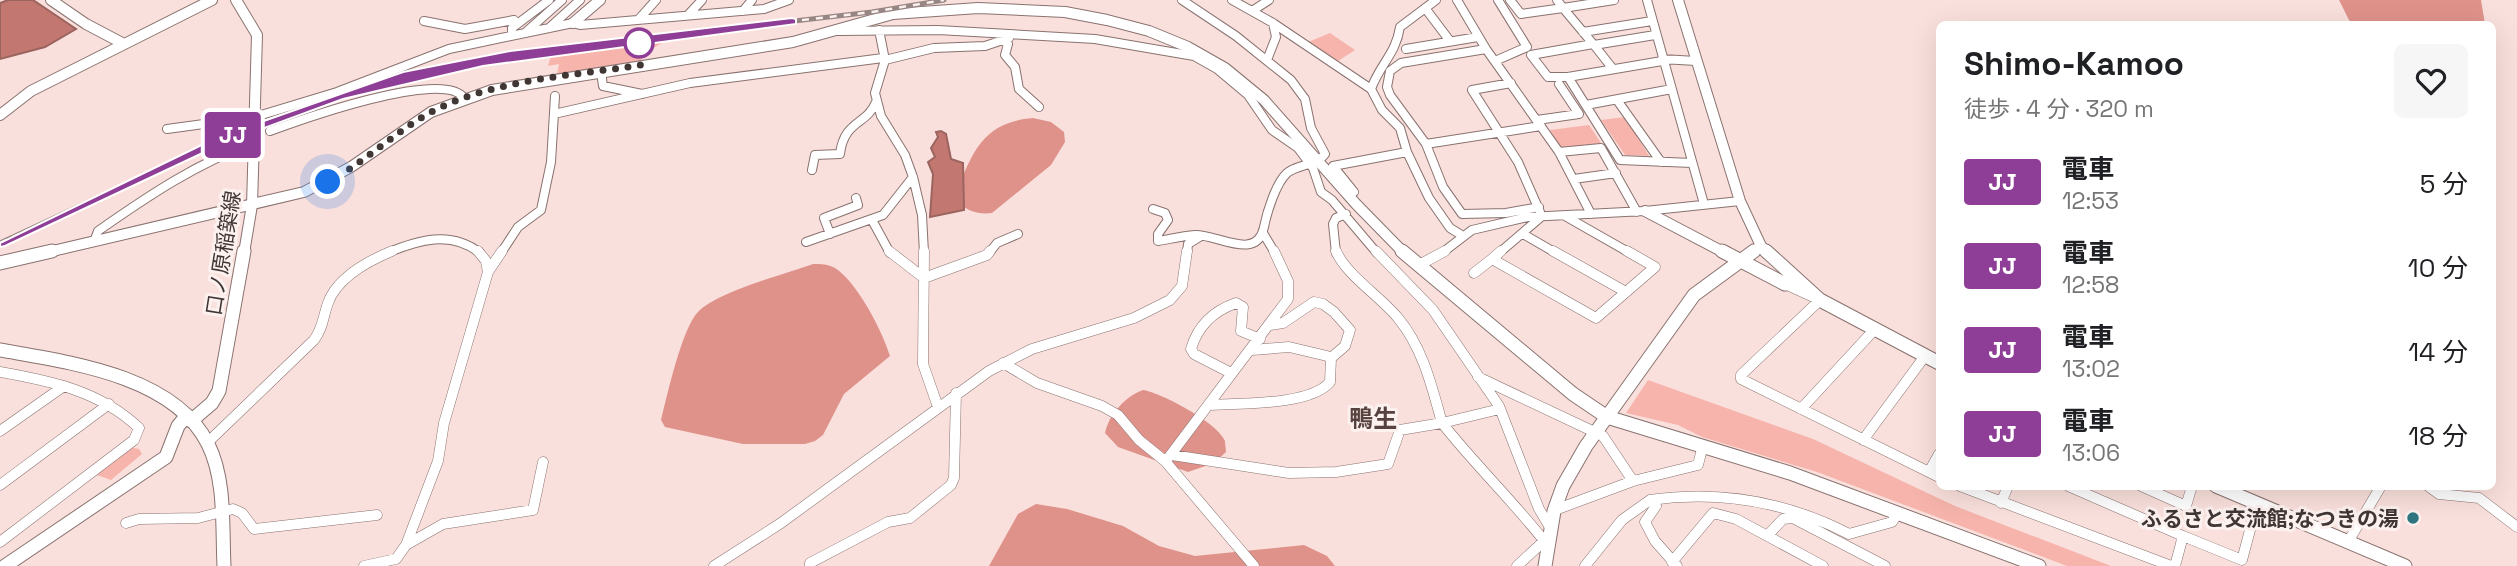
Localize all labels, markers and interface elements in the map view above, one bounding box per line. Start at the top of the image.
unlabelled marker [624,28,654,58]
text: Shimo-Kamoo [1964,43,2184,85]
button: heart [2394,44,2468,118]
text: 徒歩 · 4 分 · 320 m [1964,94,2154,124]
line badge: JJ [202,112,264,158]
text: JJ [219,119,247,150]
text: 電車 [2062,152,2114,186]
your location [310,164,345,199]
text: JJ [1988,166,2017,197]
text: 5 分 [2420,167,2468,201]
text: 12:53 [2062,186,2119,216]
street label: 口ノ原稲築線 [200,189,246,317]
text: 電車 [2062,236,2114,270]
text: JJ [1988,250,2017,281]
text: 10 分 [2408,251,2468,285]
text: 12:58 [2062,270,2119,300]
text: 電車 [2062,320,2114,354]
text: JJ [1988,334,2017,365]
text: 14 分 [2408,335,2468,369]
text: 13:02 [2062,354,2120,384]
district label: 鴨生 [1349,403,1397,434]
text: 電車 [2062,404,2114,438]
text: JJ [1988,418,2017,449]
text: 18 分 [2408,419,2468,453]
text: 13:06 [2062,438,2120,468]
place label: ふるさと交流館;なつきの湯 [2141,505,2399,532]
marker: ふるさと交流館;なつきの湯 [2405,510,2421,526]

